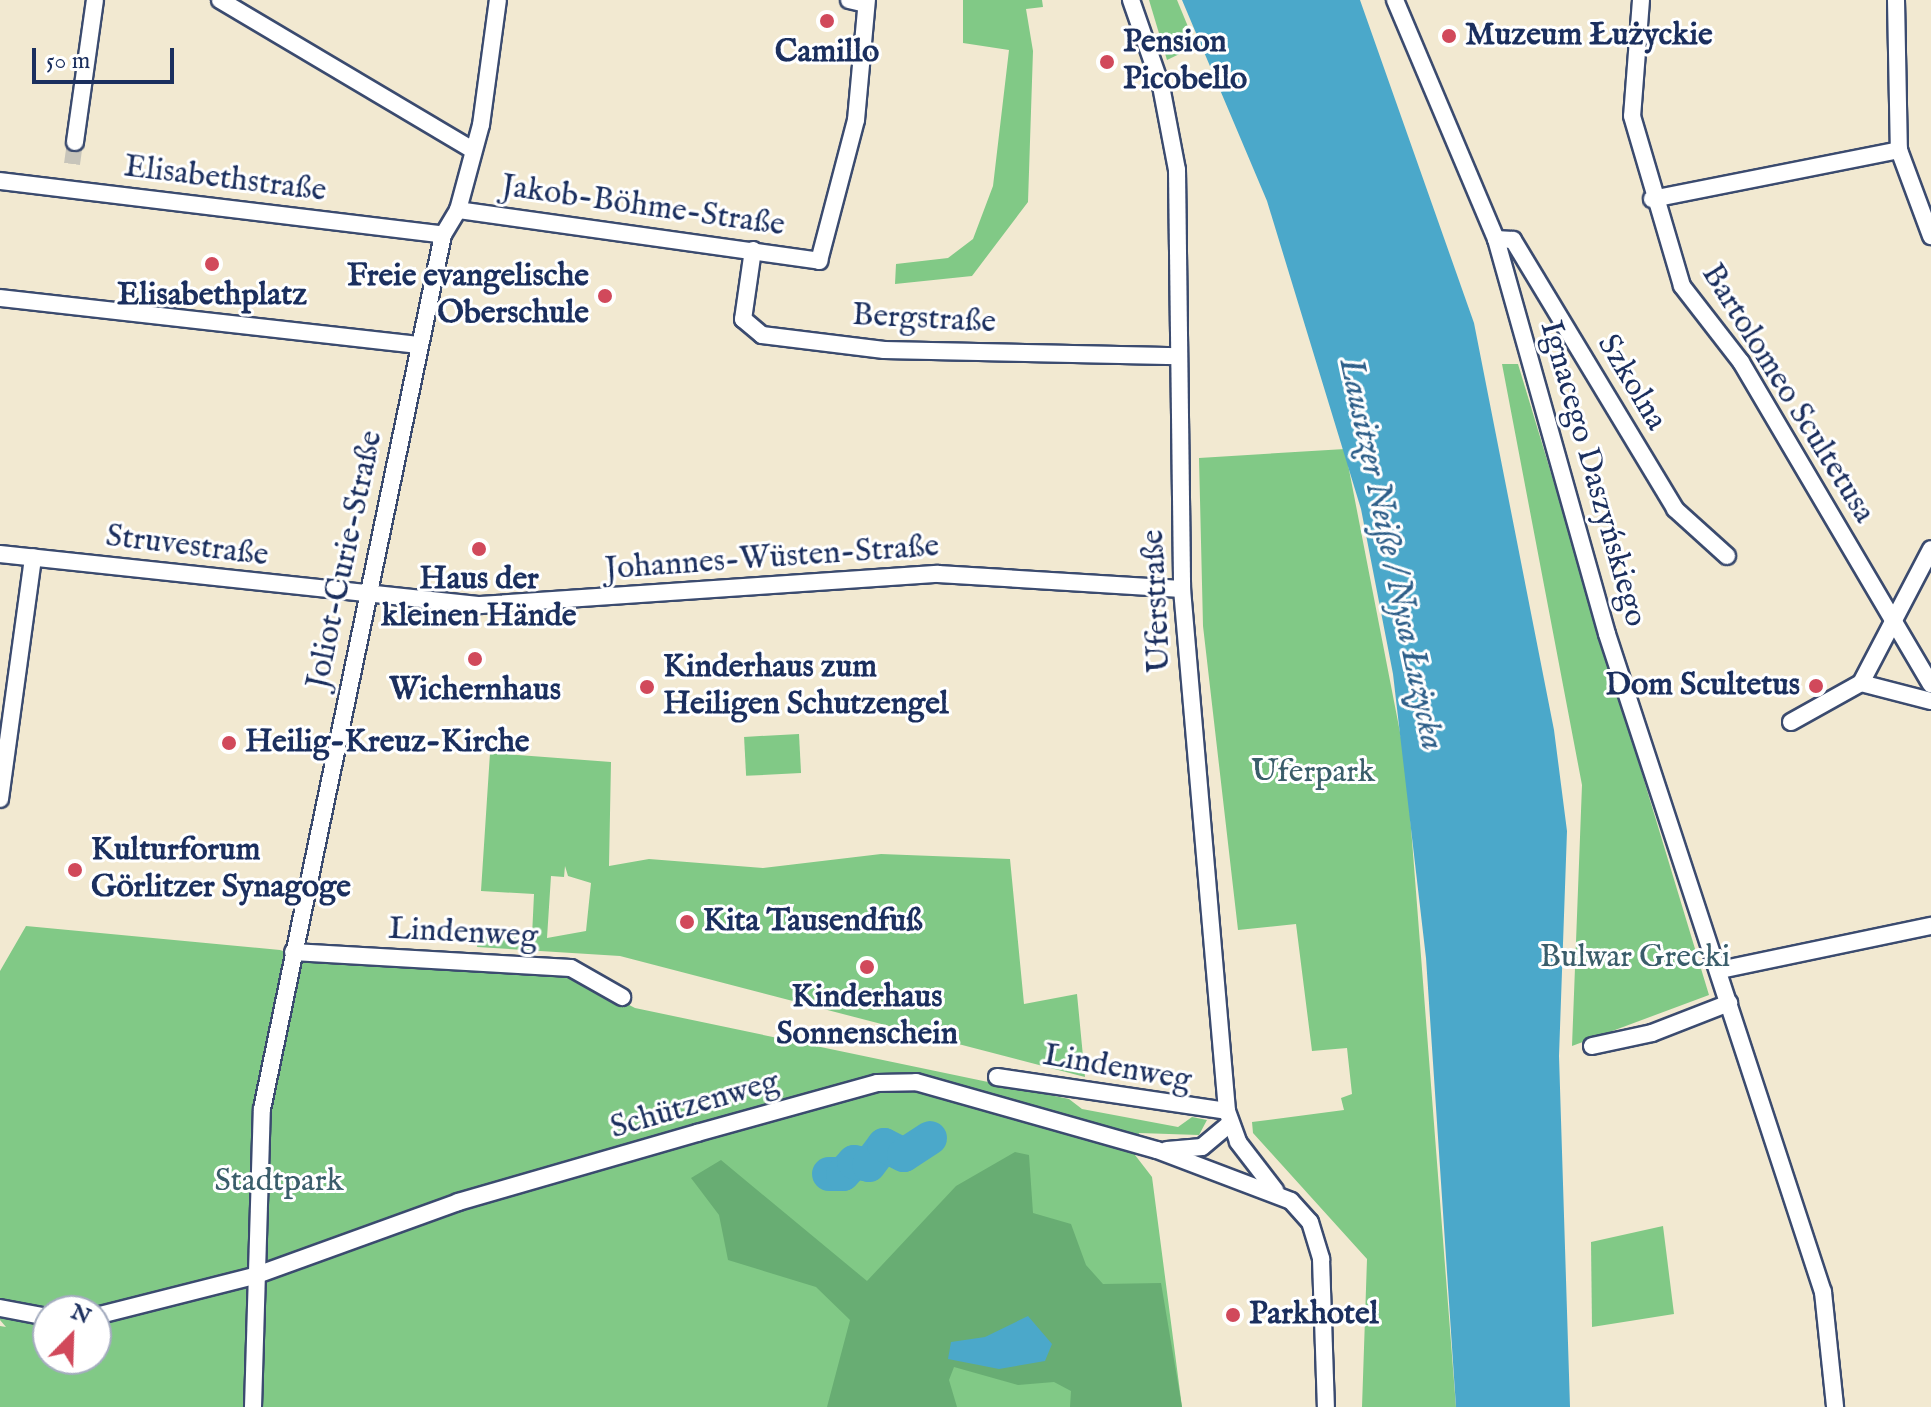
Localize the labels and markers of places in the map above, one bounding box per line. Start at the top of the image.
marker: Camillo [818,12,836,30]
place label: Muzeum Łużyckie [1465,17,1713,55]
place label: Pension Picobello [1123,25,1247,100]
marker: Muzeum Łużyckie [1440,27,1458,45]
place label: Camillo [775,34,879,72]
marker: Pension Picobello [1098,53,1116,71]
marker: Elisabethplatz [203,255,221,273]
place label: Freie evangelische Oberschule [347,259,589,334]
place label: Elisabethplatz [117,277,307,315]
marker: Freie evangelische Oberschule [596,287,614,305]
marker: Haus der kleinen Hände [470,540,488,558]
place label: Haus der kleinen Hände [382,562,576,637]
marker: Wichernhaus [466,650,484,668]
place label: Kinderhaus zum Heiligen Schutzengel [663,650,949,725]
place label: Dom Scultetus [1605,667,1800,705]
place label: Wichernhaus [389,672,561,710]
marker: Dom Scultetus [1807,677,1825,695]
marker: Kinderhaus zum Heiligen Schutzengel [638,678,656,696]
place label: Heilig-Kreuz-Kirche [245,724,530,762]
marker: Heilig-Kreuz-Kirche [220,734,238,752]
place label: Kulturforum Görlitzer Synagoge [91,833,351,908]
marker: Kulturforum Görlitzer Synagoge [66,861,84,879]
place label: Kita Tausendfuß [703,903,922,941]
marker: Kita Tausendfuß [678,913,696,931]
marker: Kinderhaus Sonnenschein [858,958,876,976]
place label: Kinderhaus Sonnenschein [776,980,958,1055]
place label: Parkhotel [1249,1296,1378,1334]
marker: Parkhotel [1224,1306,1242,1324]

